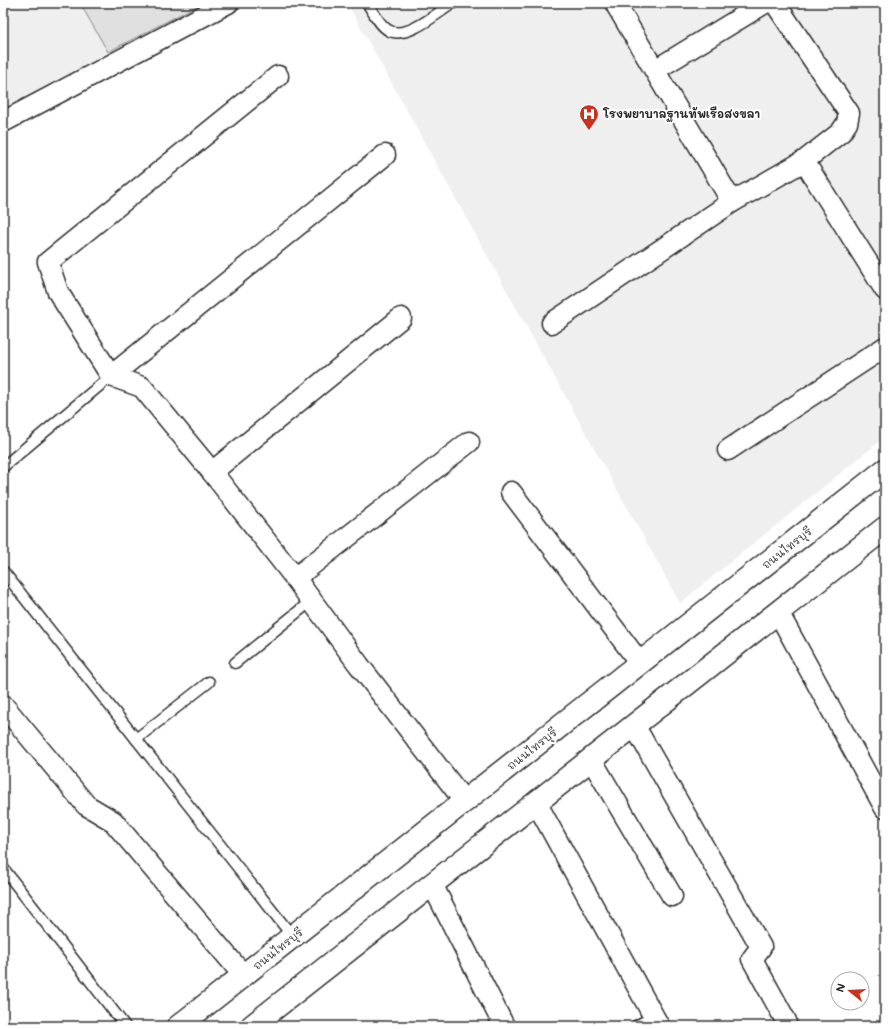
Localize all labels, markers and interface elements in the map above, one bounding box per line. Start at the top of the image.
hospital icon: โรงพยาบาลฐานทัพเรือสงขลา [578,103,600,131]
place label: โรงพยาบาลฐานทัพเรือสงขลา [602,106,760,122]
street label: ถนนไทรบุรี [758,523,817,574]
street label: ถนนไทรบุรี [503,724,562,775]
street label: ถนนไทรบุรี [249,924,308,975]
north arrow [830,971,870,1011]
text: N [832,981,848,994]

